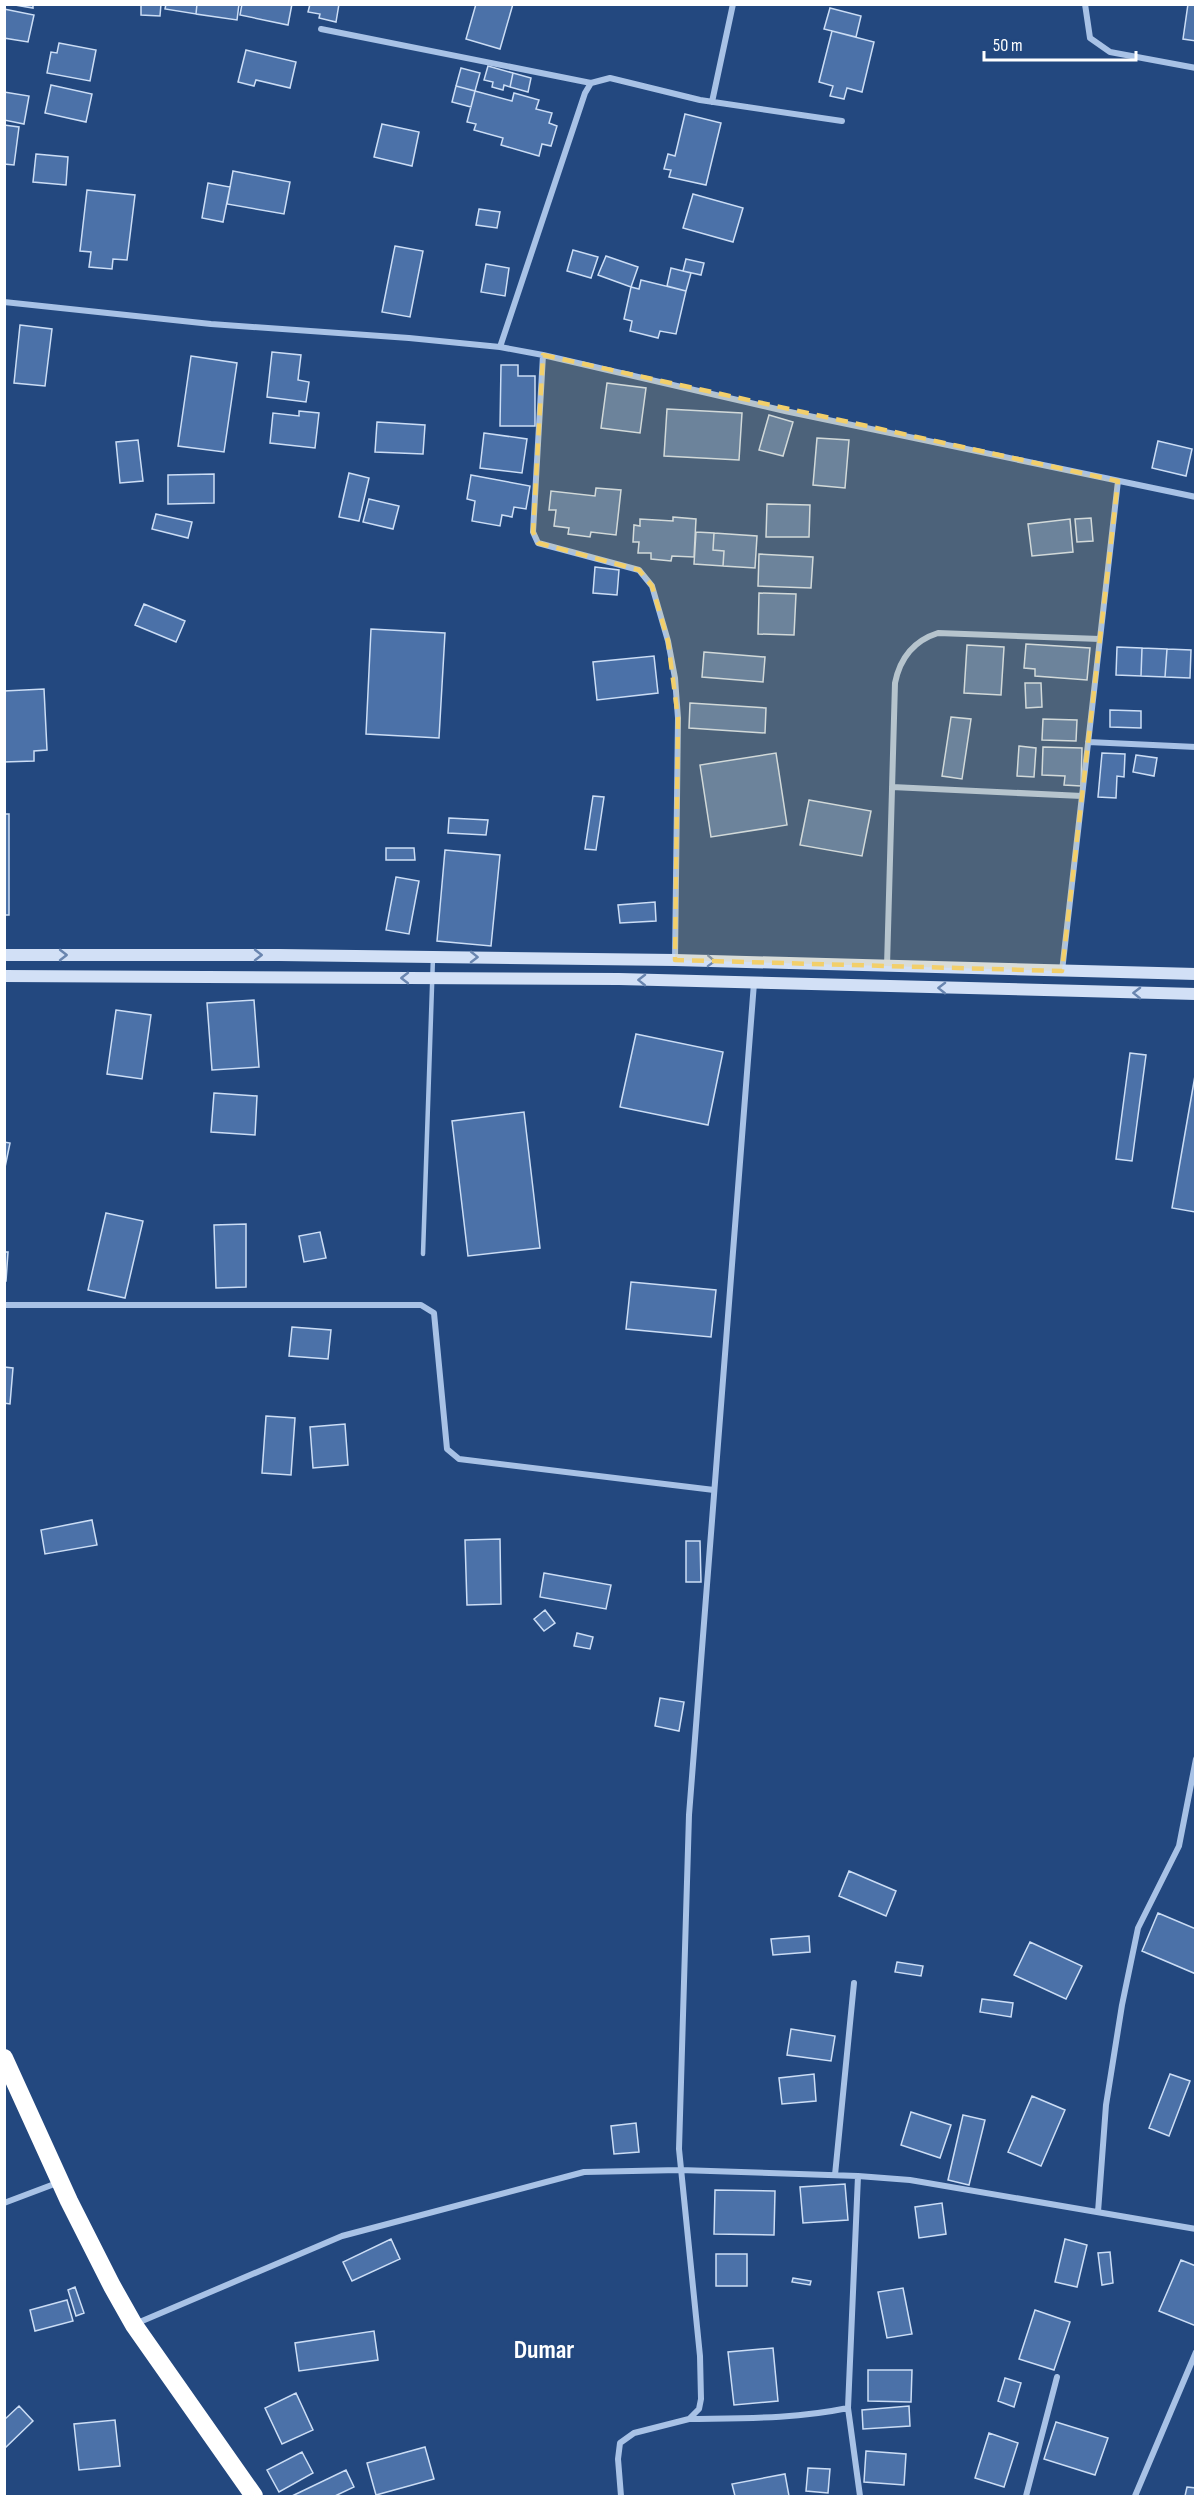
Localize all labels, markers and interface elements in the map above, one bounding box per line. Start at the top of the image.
scale bar [984,24,1136,62]
text: 50 m [993,35,1023,56]
one-way arrow [58,949,67,961]
one-way arrow [253,949,262,961]
one-way arrow [469,951,478,963]
one-way arrow [706,955,715,968]
one-way arrow [401,972,410,984]
one-way arrow [638,973,647,986]
one-way arrow [938,981,947,994]
one-way arrow [1133,986,1142,999]
district label: Dumar [514,2335,574,2366]

